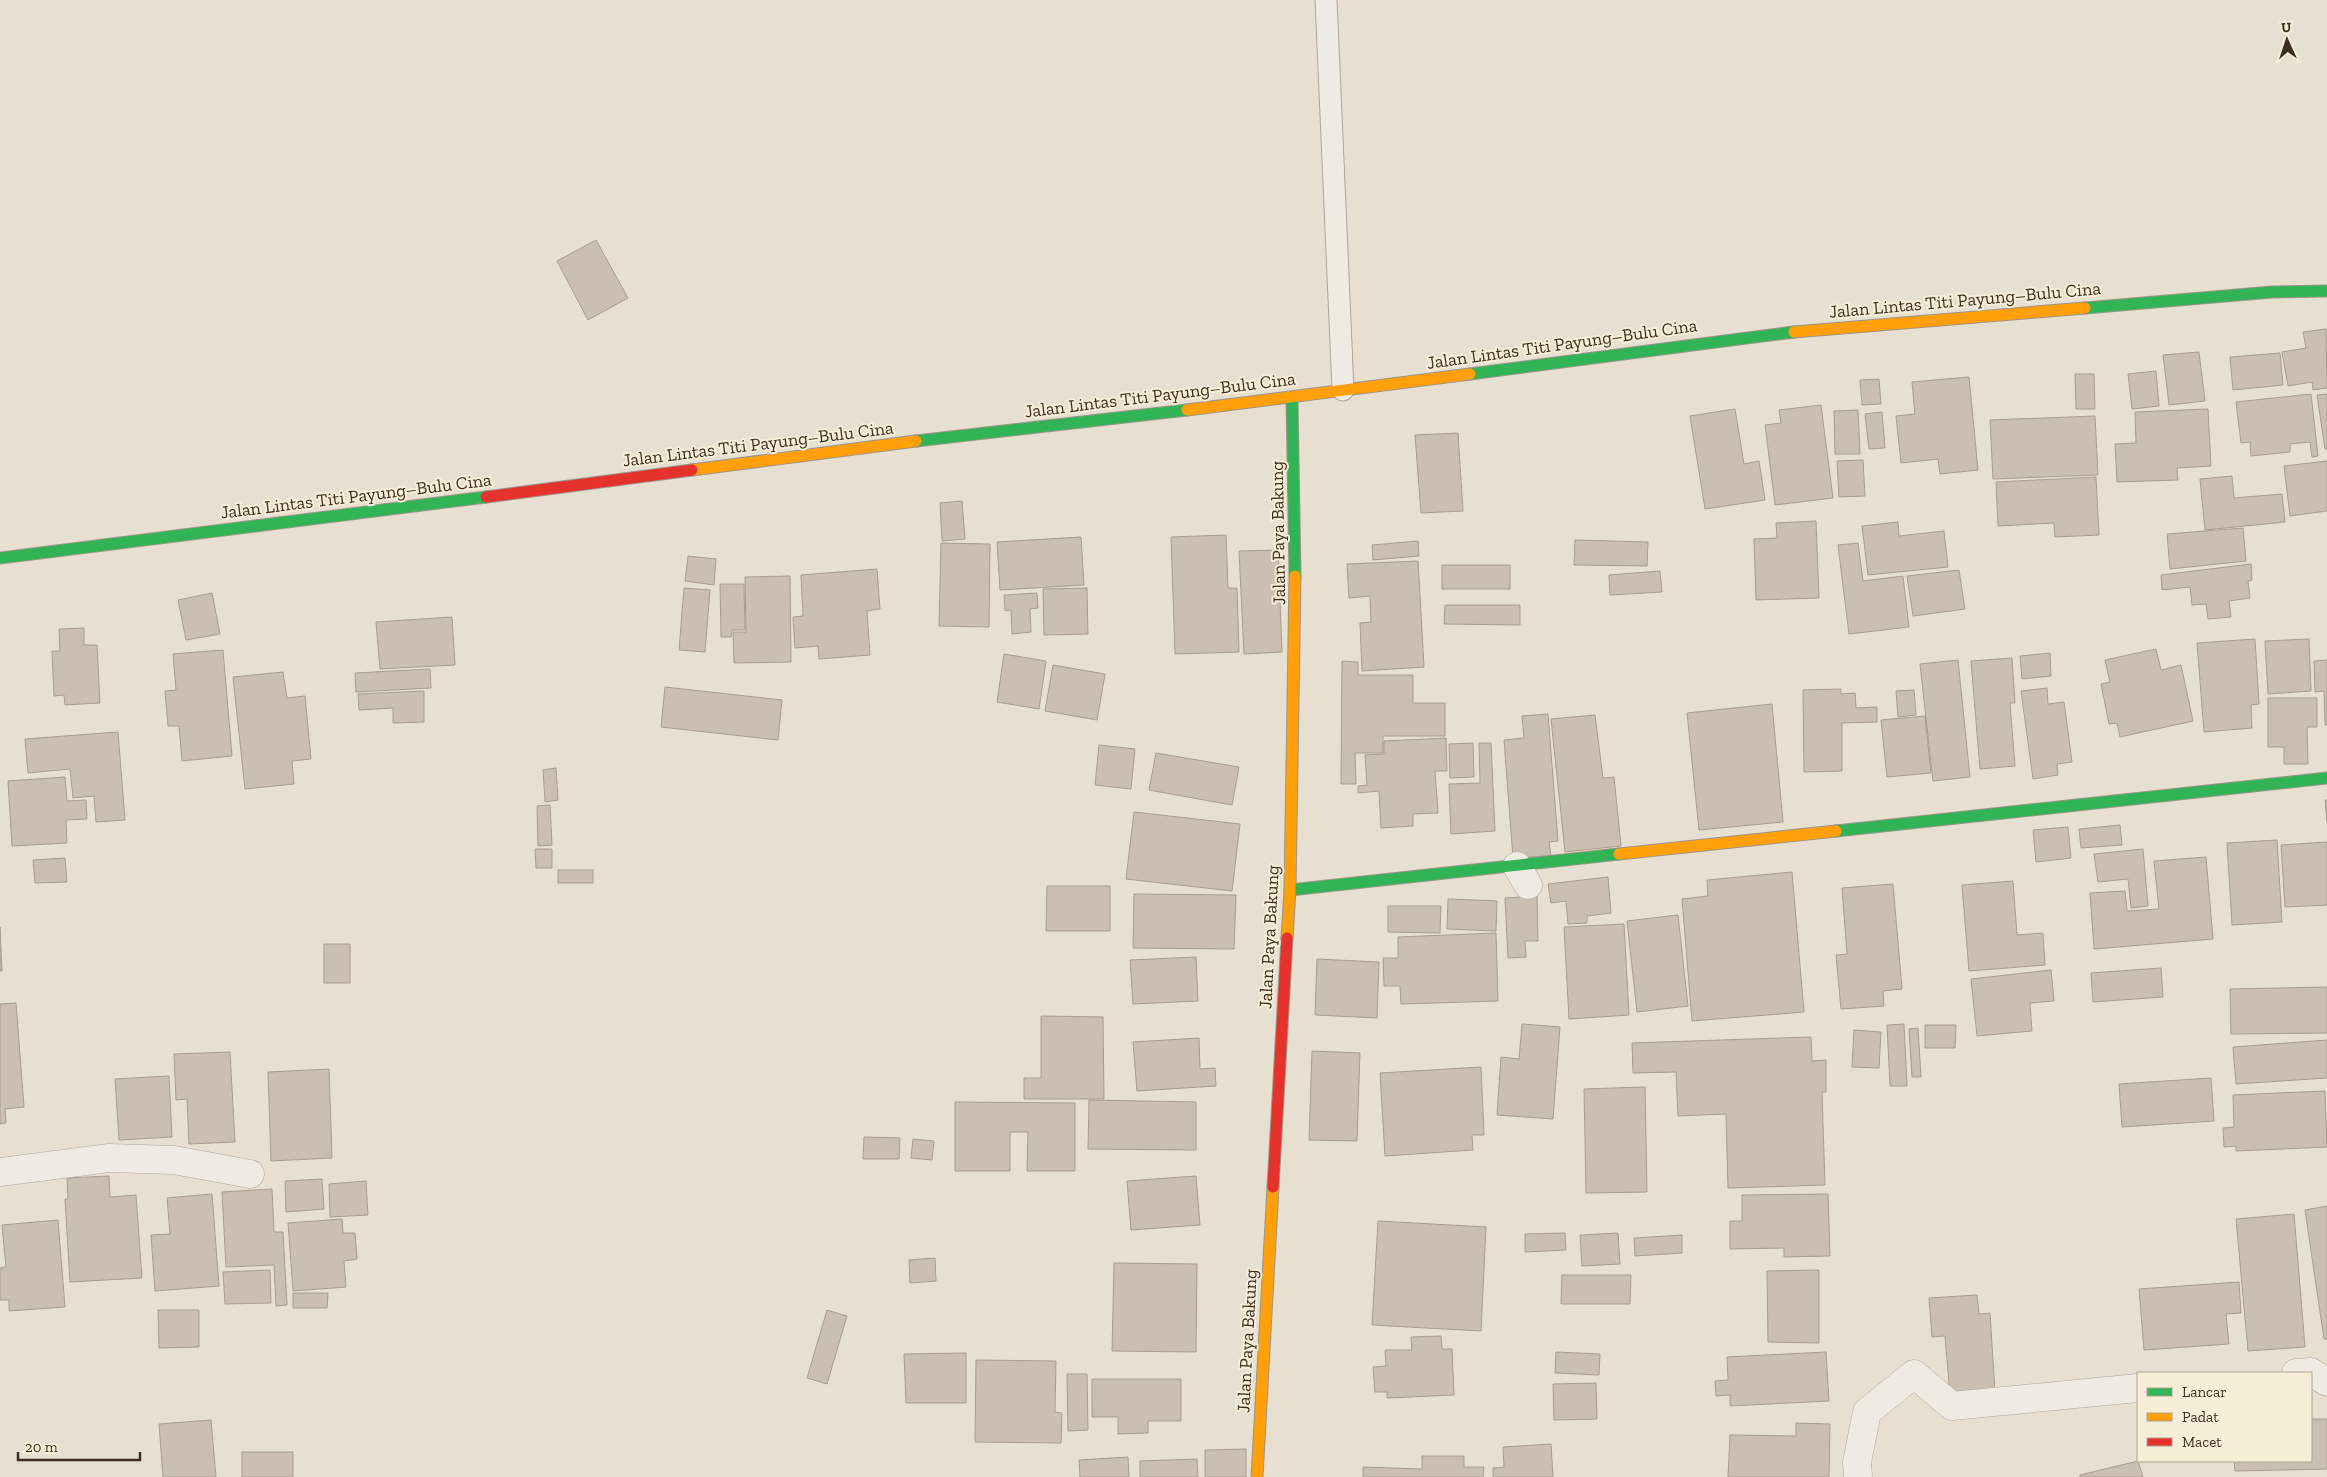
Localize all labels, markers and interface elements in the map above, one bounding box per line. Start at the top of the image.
north arrow [2262,15,2312,65]
text: U [2281,19,2292,36]
street label: Jalan Lintas Titi Payung–Bulu Cina [1828,277,2102,323]
street label: Jalan Lintas Titi Payung–Bulu Cina [1425,314,1699,374]
street label: Jalan Lintas Titi Payung–Bulu Cina [1023,367,1297,423]
street label: Jalan Lintas Titi Payung–Bulu Cina [621,416,895,472]
street label: Jalan Paya Bakung [1266,461,1290,605]
street label: Jalan Lintas Titi Payung–Bulu Cina [219,468,493,524]
street label: Jalan Paya Bakung [1254,864,1284,1009]
street label: Jalan Paya Bakung [1232,1268,1262,1413]
legend [2137,1372,2312,1462]
text: Lancar [2182,1383,2227,1401]
text: Padat [2182,1408,2219,1426]
scale bar [18,1430,140,1462]
text: Macet [2182,1433,2222,1451]
text: 20 m [25,1438,58,1456]

